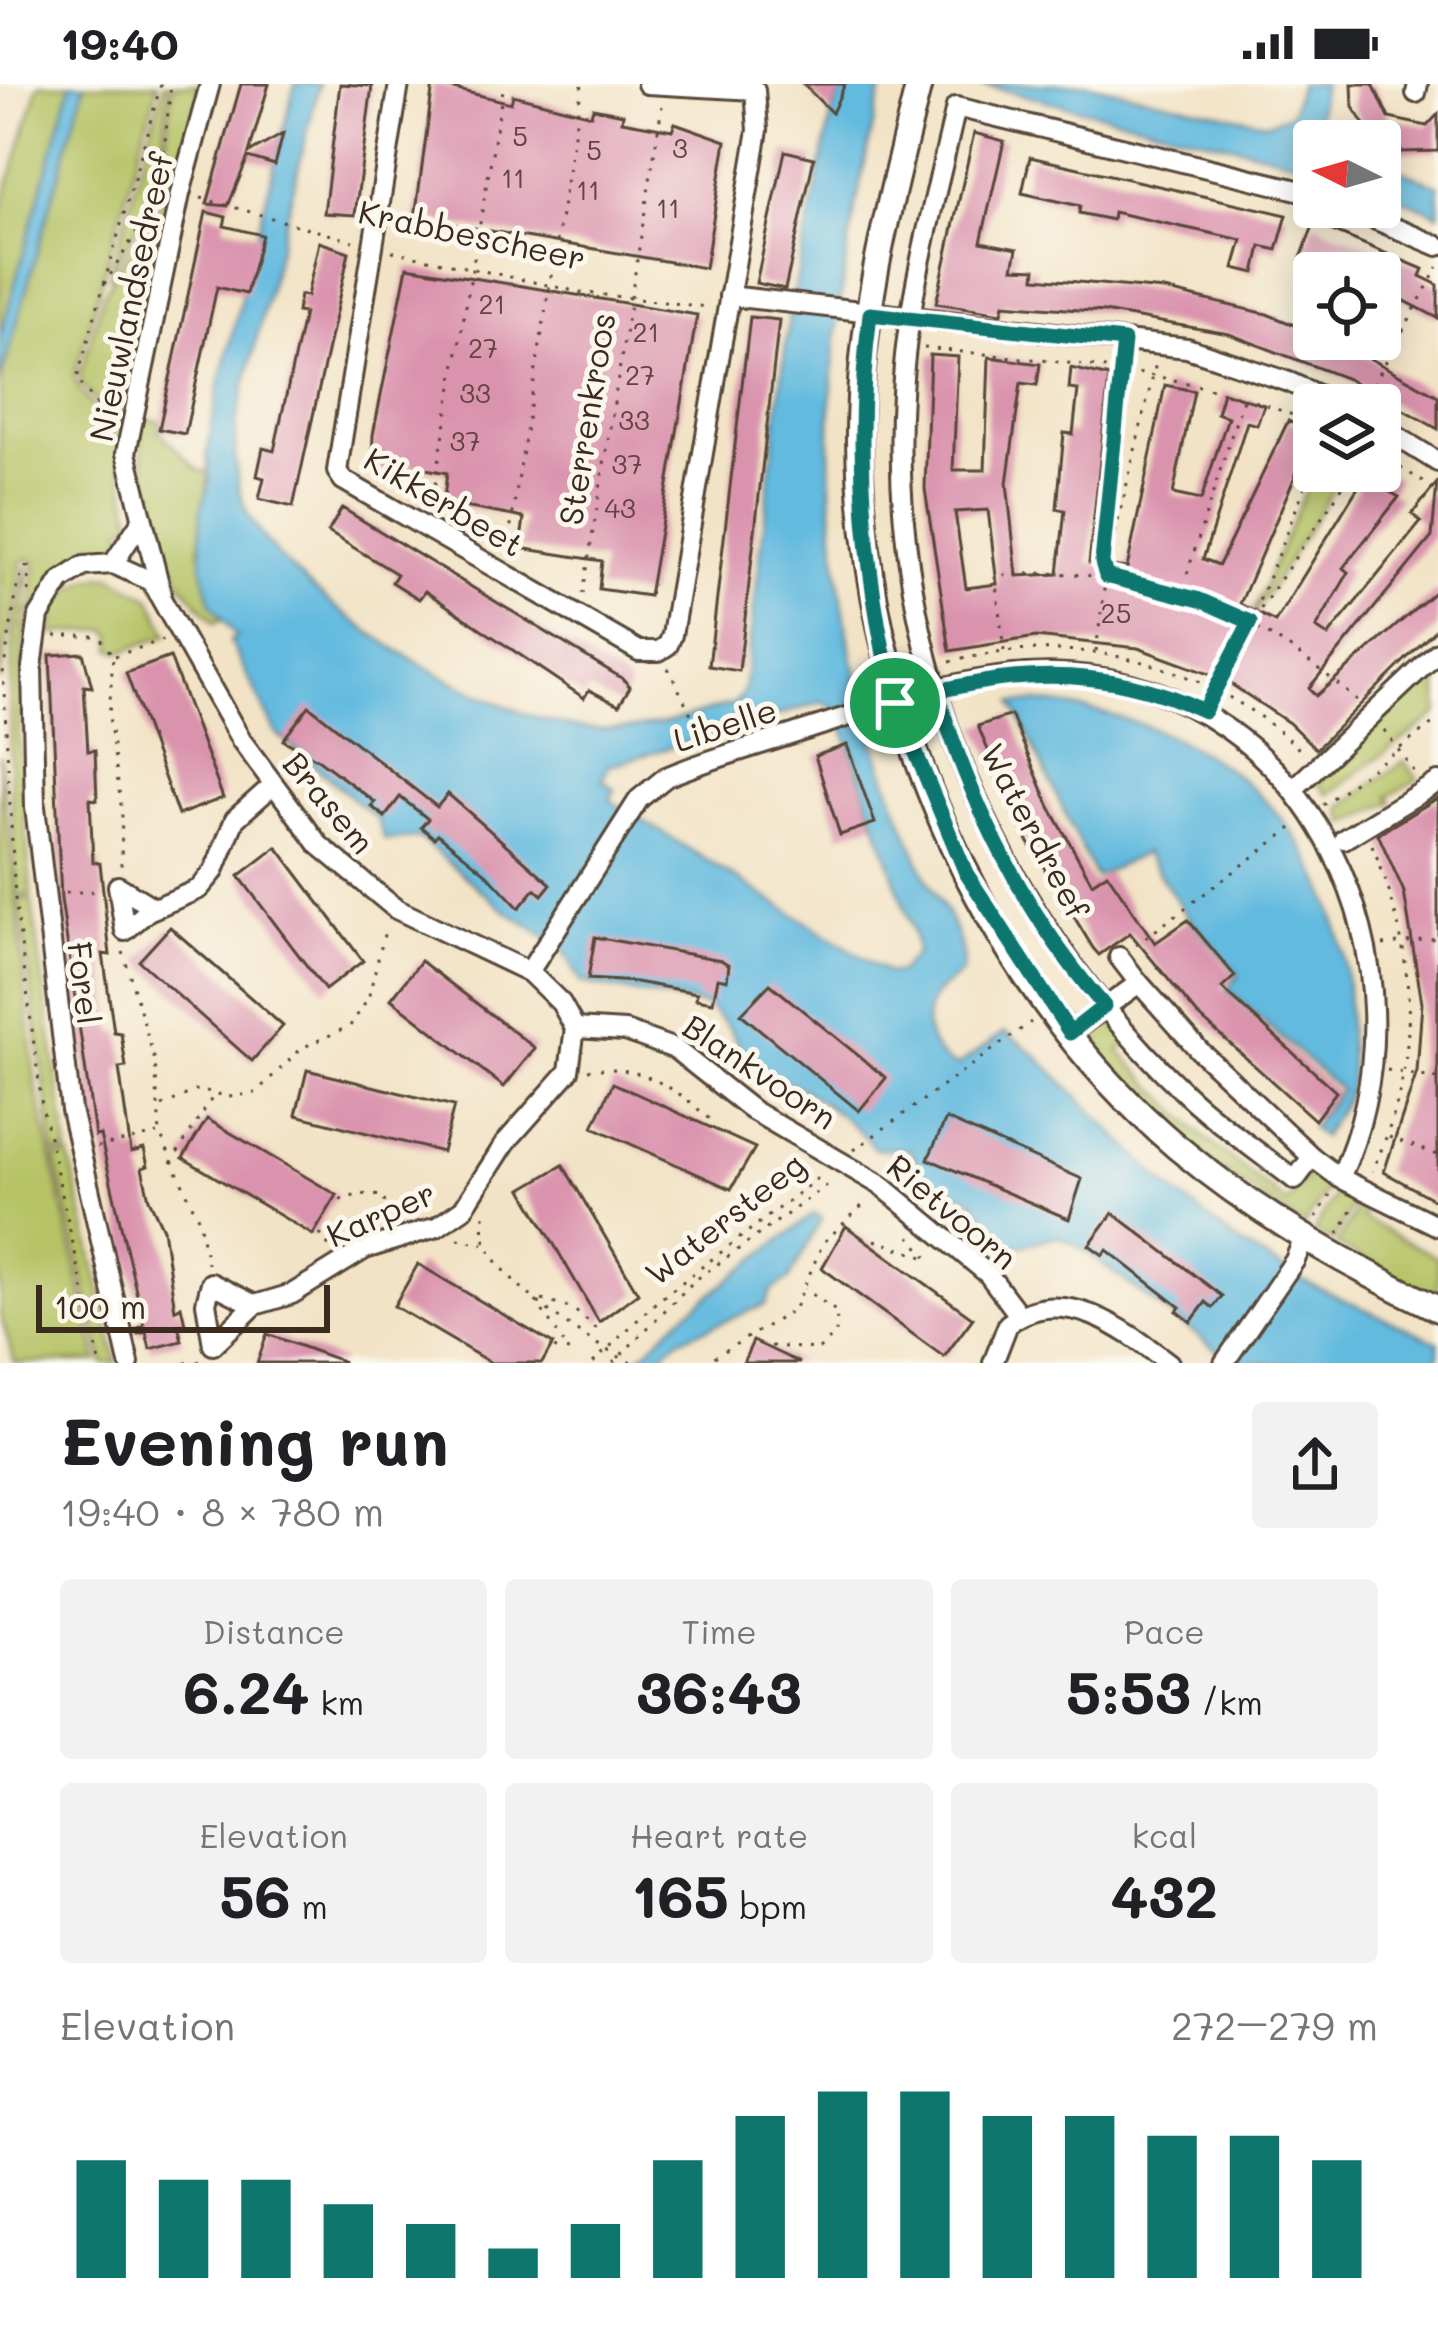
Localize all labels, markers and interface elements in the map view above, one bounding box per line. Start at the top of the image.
text: 19:40 [60,13,179,71]
house number: 5 [512,118,528,153]
north arrow [1293,120,1401,228]
map controls [1293,120,1401,492]
house number: 3 [672,130,688,165]
house number: 5 [586,132,602,167]
street label: Nieuwlandsedreef [78,147,181,445]
house number: 11 [501,160,525,195]
house number: 11 [576,172,600,207]
street label: Krabbescheer [355,188,590,279]
house number: 11 [656,190,680,225]
button: locate [1293,252,1401,360]
house number: 21 [478,286,506,321]
street label: Sterrenkroos [547,309,624,528]
house number: 21 [632,314,660,349]
house number: 27 [468,330,498,365]
house number: 27 [625,357,655,392]
house number: 33 [459,375,491,410]
button: layers [1293,384,1401,492]
house number: 33 [618,402,650,437]
house number: 37 [450,423,480,458]
street label: Kikkerbeet [357,436,532,565]
house number: 37 [612,446,642,481]
house number: 43 [604,490,636,525]
house number: 25 [1101,595,1131,630]
pin [844,652,946,754]
icon: arrive [862,670,928,736]
street label: Libelle [668,687,782,760]
street label: Waterdreef [972,735,1101,926]
street label: Brasem [275,742,385,862]
street label: Forel [59,939,112,1027]
street label: Blankvoorn [676,1004,846,1138]
street label: Watersteeg [635,1142,813,1294]
street label: Rietvoorn [879,1144,1027,1278]
street label: Karper [319,1170,441,1256]
scale bar [36,1279,330,1332]
text: 100 m [54,1284,146,1327]
text: Evening run [60,1397,449,1483]
button: share [1252,1402,1378,1528]
text: 19:40 · 8 × 780 m [60,1485,384,1536]
text: Distance [203,1609,345,1652]
text: Time [681,1609,757,1652]
text: Pace [1124,1609,1205,1652]
text: 6.24 [183,1652,310,1730]
text: 36:43 [636,1652,802,1730]
text: 5:53 [1066,1652,1191,1730]
text: km [310,1680,364,1723]
text: /km [1191,1680,1263,1723]
text: Elevation [200,1813,348,1856]
text: Heart rate [630,1813,808,1856]
text: kcal [1131,1813,1197,1856]
text: 56 [220,1856,291,1934]
text: 165 [631,1856,729,1934]
text: 432 [1111,1856,1218,1934]
text: m [291,1884,328,1927]
text: bpm [729,1884,807,1927]
text: Elevation [60,1999,235,2050]
text: 272–279 m [1171,1999,1378,2050]

